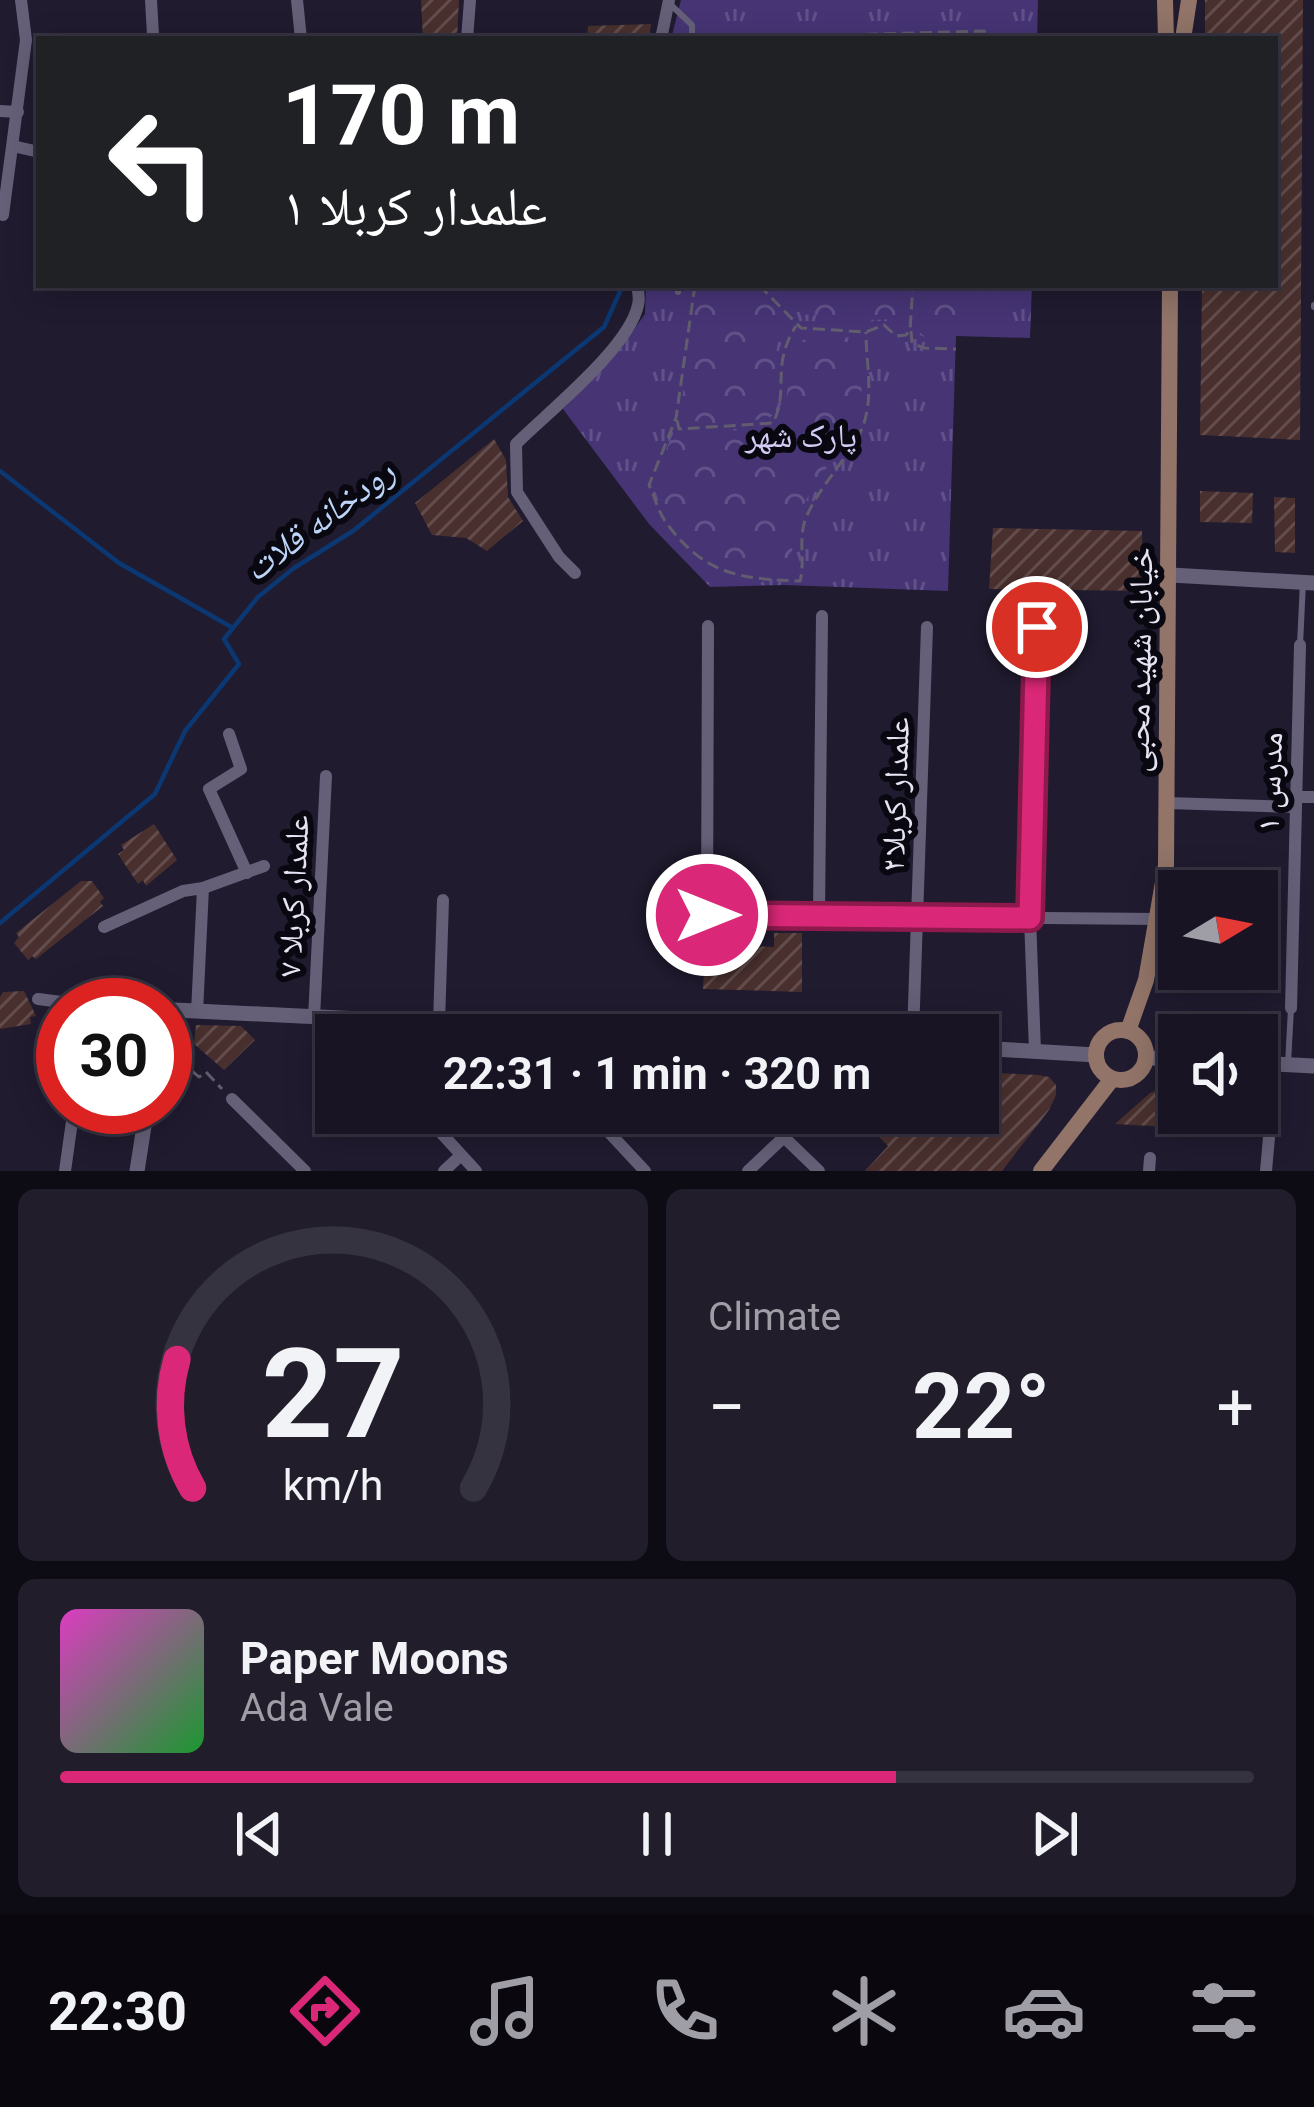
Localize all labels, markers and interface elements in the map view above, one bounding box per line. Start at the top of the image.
text: 170 m [282,66,520,165]
icon: left [84,84,240,240]
text: علمدار کربلا ۱ [282,175,547,238]
park label: پارک شهر [744,416,857,455]
water label: رودخانه قلات [235,450,403,590]
street label: خیابان شهید محبی [1118,547,1161,773]
pin [986,576,1088,678]
icon: arrive [1004,594,1070,660]
street label: علمدار کربلا۳ [873,716,917,872]
street label: مدرس ۱ [1248,731,1291,833]
street label: علمدار کربلا ۷ [269,814,317,978]
position arrow [644,852,770,978]
north arrow [1158,870,1278,990]
map controls [1158,870,1278,1134]
speed limit sign: 30 [36,978,192,1134]
button: sound [1158,1014,1278,1134]
text: 22:31 · 1 min · 320 m [443,1047,871,1100]
text: Climate [708,1294,841,1340]
text: 27 [261,1321,405,1467]
text: 22° [912,1355,1050,1460]
text: − [708,1369,746,1446]
text: + [1217,1369,1254,1446]
text: km/h [283,1460,383,1510]
text: Paper Moons [240,1632,509,1685]
text: Ada Vale [240,1685,394,1731]
icon: previous [226,1801,292,1867]
icon: pause [624,1801,690,1867]
icon: next [1022,1801,1088,1867]
icon: directions [283,1969,367,2053]
icon: music [463,1969,547,2053]
icon: phone [643,1969,727,2053]
icon: climate [822,1969,906,2053]
icon: car [1002,1969,1086,2053]
icon: filters [1182,1969,1266,2053]
text: 22:30 [48,1980,187,2043]

